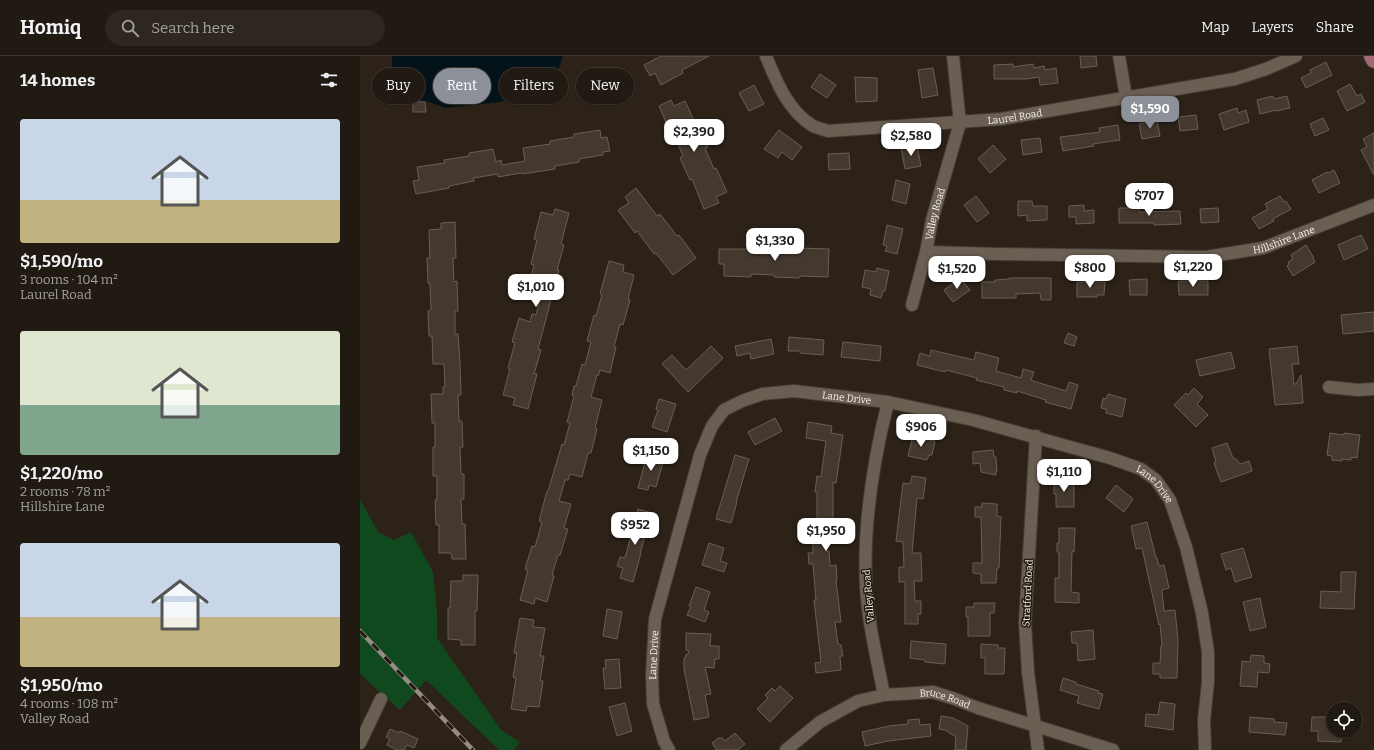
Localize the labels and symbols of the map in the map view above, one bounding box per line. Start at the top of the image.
pin: $1,590 [1117,96,1183,130]
street label: Laurel Road [987,107,1043,127]
pin: $2,390 [661,119,727,153]
pin: $2,580 [878,123,944,157]
pin: $707 [1125,183,1173,217]
street label: Valley Road [923,187,948,241]
street label: Hillshire Lane [1252,224,1317,257]
pin: $1,330 [742,228,808,262]
pin: $1,220 [1160,254,1226,288]
pin: $800 [1066,255,1114,289]
pin: $1,520 [924,256,990,290]
pin: $1,010 [503,274,569,308]
street label: Lane Drive [821,389,872,407]
pin: $906 [897,414,945,448]
pin: $1,150 [618,438,684,472]
pin: $1,110 [1031,459,1097,493]
street label: Lane Drive [1135,463,1175,506]
pin: $952 [611,512,659,546]
pin: $1,950 [793,518,859,552]
street label: Stratford Road [1020,559,1036,627]
street label: Valley Road [861,569,877,623]
street label: Lane Drive [647,630,661,680]
street label: Bruce Road [919,686,972,711]

